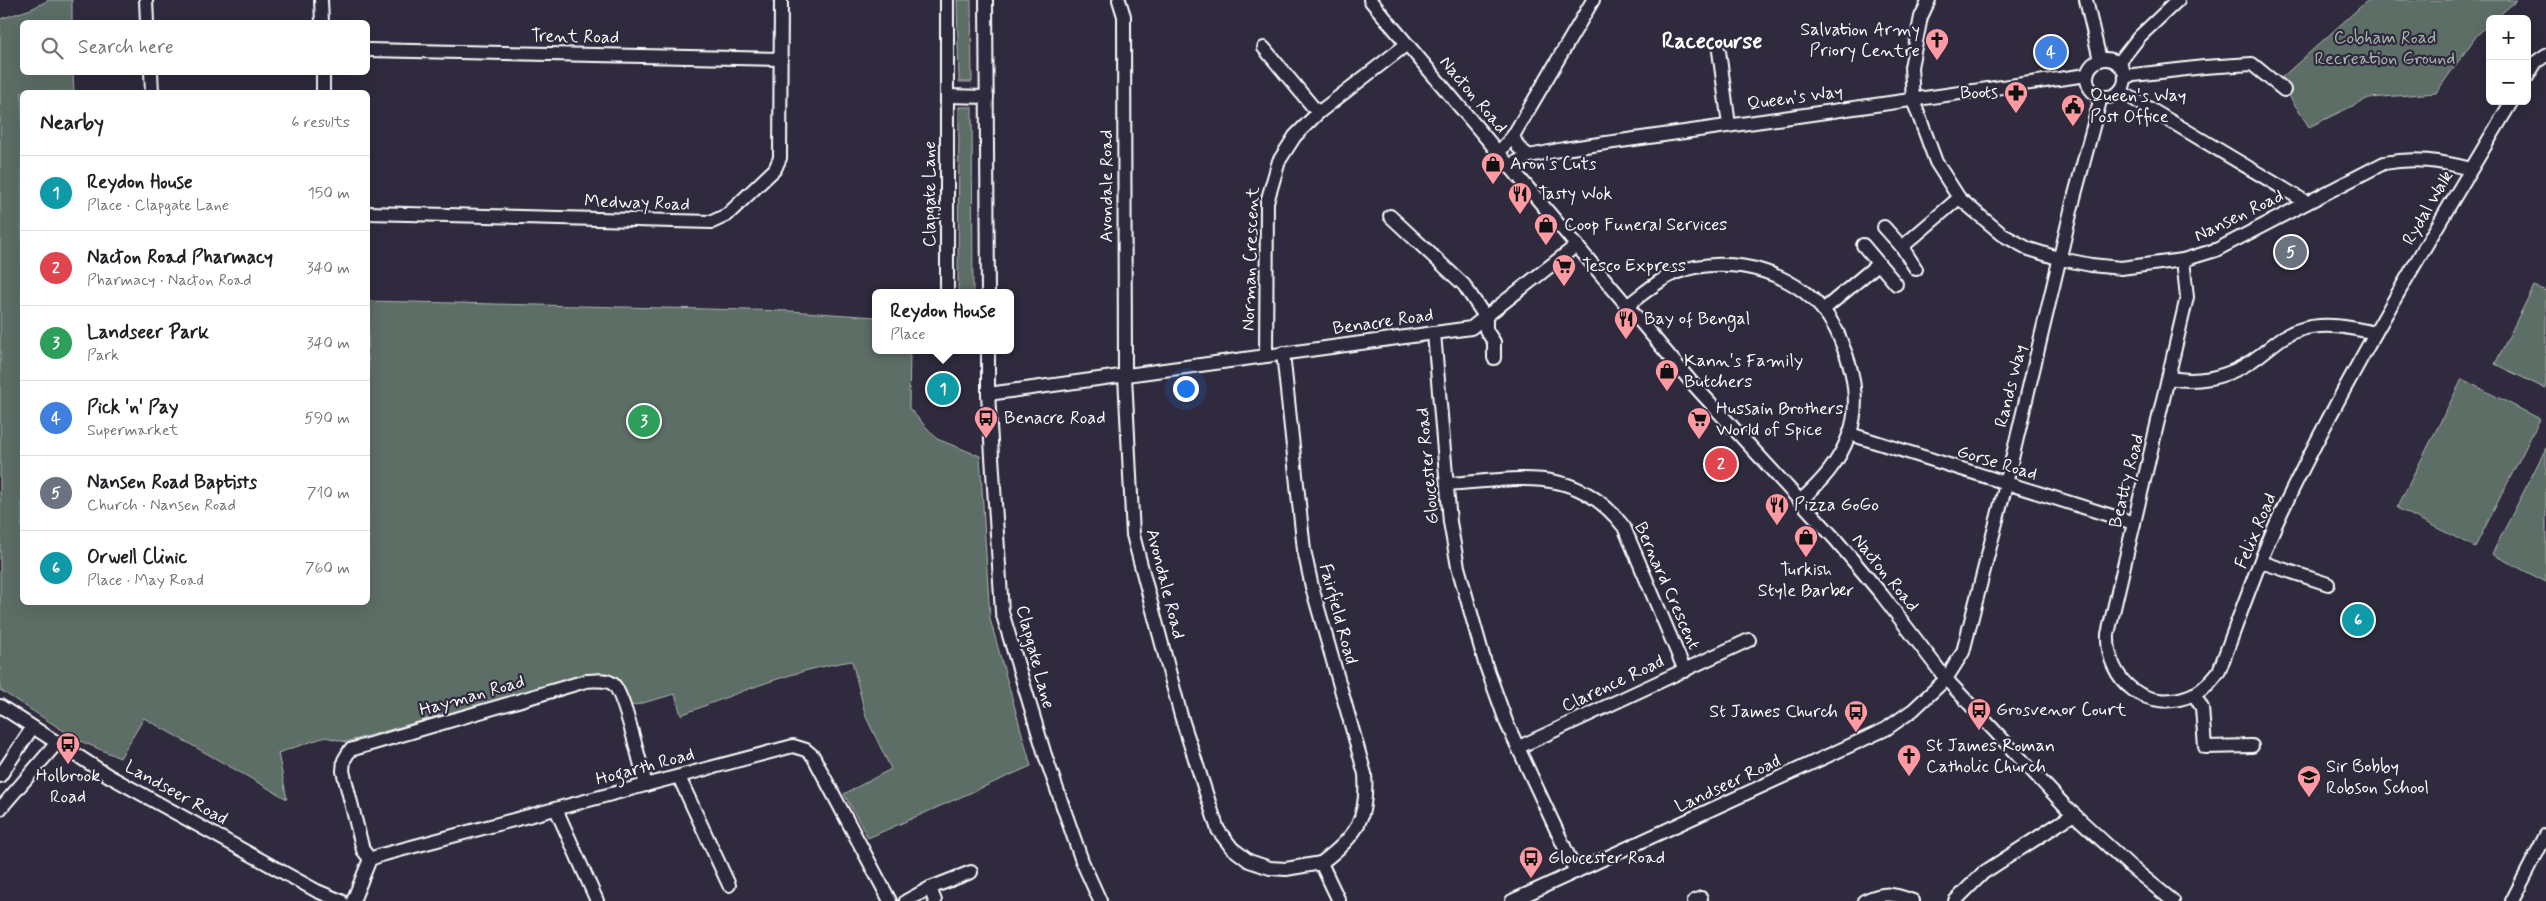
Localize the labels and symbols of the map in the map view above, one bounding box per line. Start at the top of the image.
place label: Salvation Army Priory Centre [1800,18,1920,63]
street label: Trent Road [531,24,619,50]
park label: Cobham Road Recreation Ground [2315,26,2455,71]
church icon: Salvation Army Priory Centre [1924,27,1950,61]
district label: Racecourse [1662,28,1762,56]
pin: 4 [2035,33,2067,71]
street label: Nacton Road [1434,51,1512,139]
street label: Queen's Way [1746,79,1844,117]
pharmacy icon: Boots [2003,80,2029,114]
place label: Boots [1960,81,1998,105]
place label: Queen's Way Post Office [2090,84,2186,129]
public building icon: Queen's Way Post Office [2060,93,2086,127]
street label: Avondale Road [1095,130,1119,242]
street label: Clapgate Lane [918,141,942,247]
shop icon: Aron's Cuts [1480,151,1506,185]
place label: Aron's Cuts [1510,152,1597,176]
street label: Rydal Walk [2397,166,2459,250]
restaurant icon: Tasty Wok [1507,181,1533,215]
place label: Tasty Wok [1538,182,1613,206]
street label: Nansen Road [2190,184,2288,248]
street label: Norman Crescent [1236,186,1266,331]
street label: Medway Road [584,189,690,217]
shop icon: Coop Funeral Services [1533,212,1559,246]
place label: Coop Funeral Services [1564,213,1727,237]
pin: 5 [2275,233,2307,271]
supermarket icon: Tesco Express [1551,253,1577,287]
place label: Tesco Express [1582,254,1686,278]
street label: Benacre Road [1331,303,1435,341]
restaurant icon: Bay of Bengal [1613,306,1639,340]
place label: Bay of Bengal [1644,307,1750,332]
street label: Rands Way [1989,342,2033,430]
place label: Kann's Family Butchers [1684,349,1803,394]
shop icon: Kann's Family Butchers [1654,358,1680,392]
pin: 1 [927,370,959,408]
your location [1173,376,1199,402]
place label: Hussain Brothers World of Spice [1716,397,1844,442]
pin: 3 [628,402,660,440]
bus stop icon: Benacre Road [973,405,999,439]
place label: Benacre Road [1004,406,1106,430]
supermarket icon: Hussain Brothers World of Spice [1686,406,1712,440]
street label: Gloucester Road [1411,407,1445,525]
street label: Beatty Road [2104,431,2150,531]
street label: Gorse Road [1954,439,2040,487]
pin: 2 [1705,445,1737,483]
street label: Felix Road [2229,490,2283,572]
restaurant icon: Pizza GoGo [1764,492,1790,526]
place label: Pizza GoGo [1794,493,1879,517]
street label: Bernard Crescent [1628,518,1706,654]
shop icon: Turkish Style Barber [1793,524,1819,558]
street label: Avondale Road [1140,526,1190,642]
street label: Nacton Road [1846,529,1924,617]
place label: Turkish Style Barber [1758,558,1855,603]
street label: Fairfield Road [1313,561,1363,667]
pin: 6 [2342,601,2374,639]
street label: Clapgate Lane [1010,603,1060,711]
street label: Clarence Road [1558,650,1668,718]
street label: Hayman Road [417,670,527,722]
bus stop icon: Grosvenor Court [1966,697,1992,731]
place label: Grosvenor Court [1996,698,2127,722]
bus stop icon: St James Church [1843,699,1869,733]
place label: St James Church [1709,700,1838,724]
bus stop icon: Holbrook Road [55,731,81,765]
place label: St James Roman Catholic Church [1926,734,2055,779]
street label: Hogarth Road [593,742,697,794]
church icon: St James Roman Catholic Church [1896,743,1922,777]
street label: Landseer Road [1671,749,1785,819]
street label: Landseer Road [120,755,232,831]
place label: Sir Bobby Robson School [2326,755,2429,800]
place label: Holbrook Road [36,764,100,809]
school or university icon: Sir Bobby Robson School [2296,764,2322,798]
bus stop icon: Gloucester Road [1518,845,1544,879]
place label: Gloucester Road [1548,846,1665,870]

